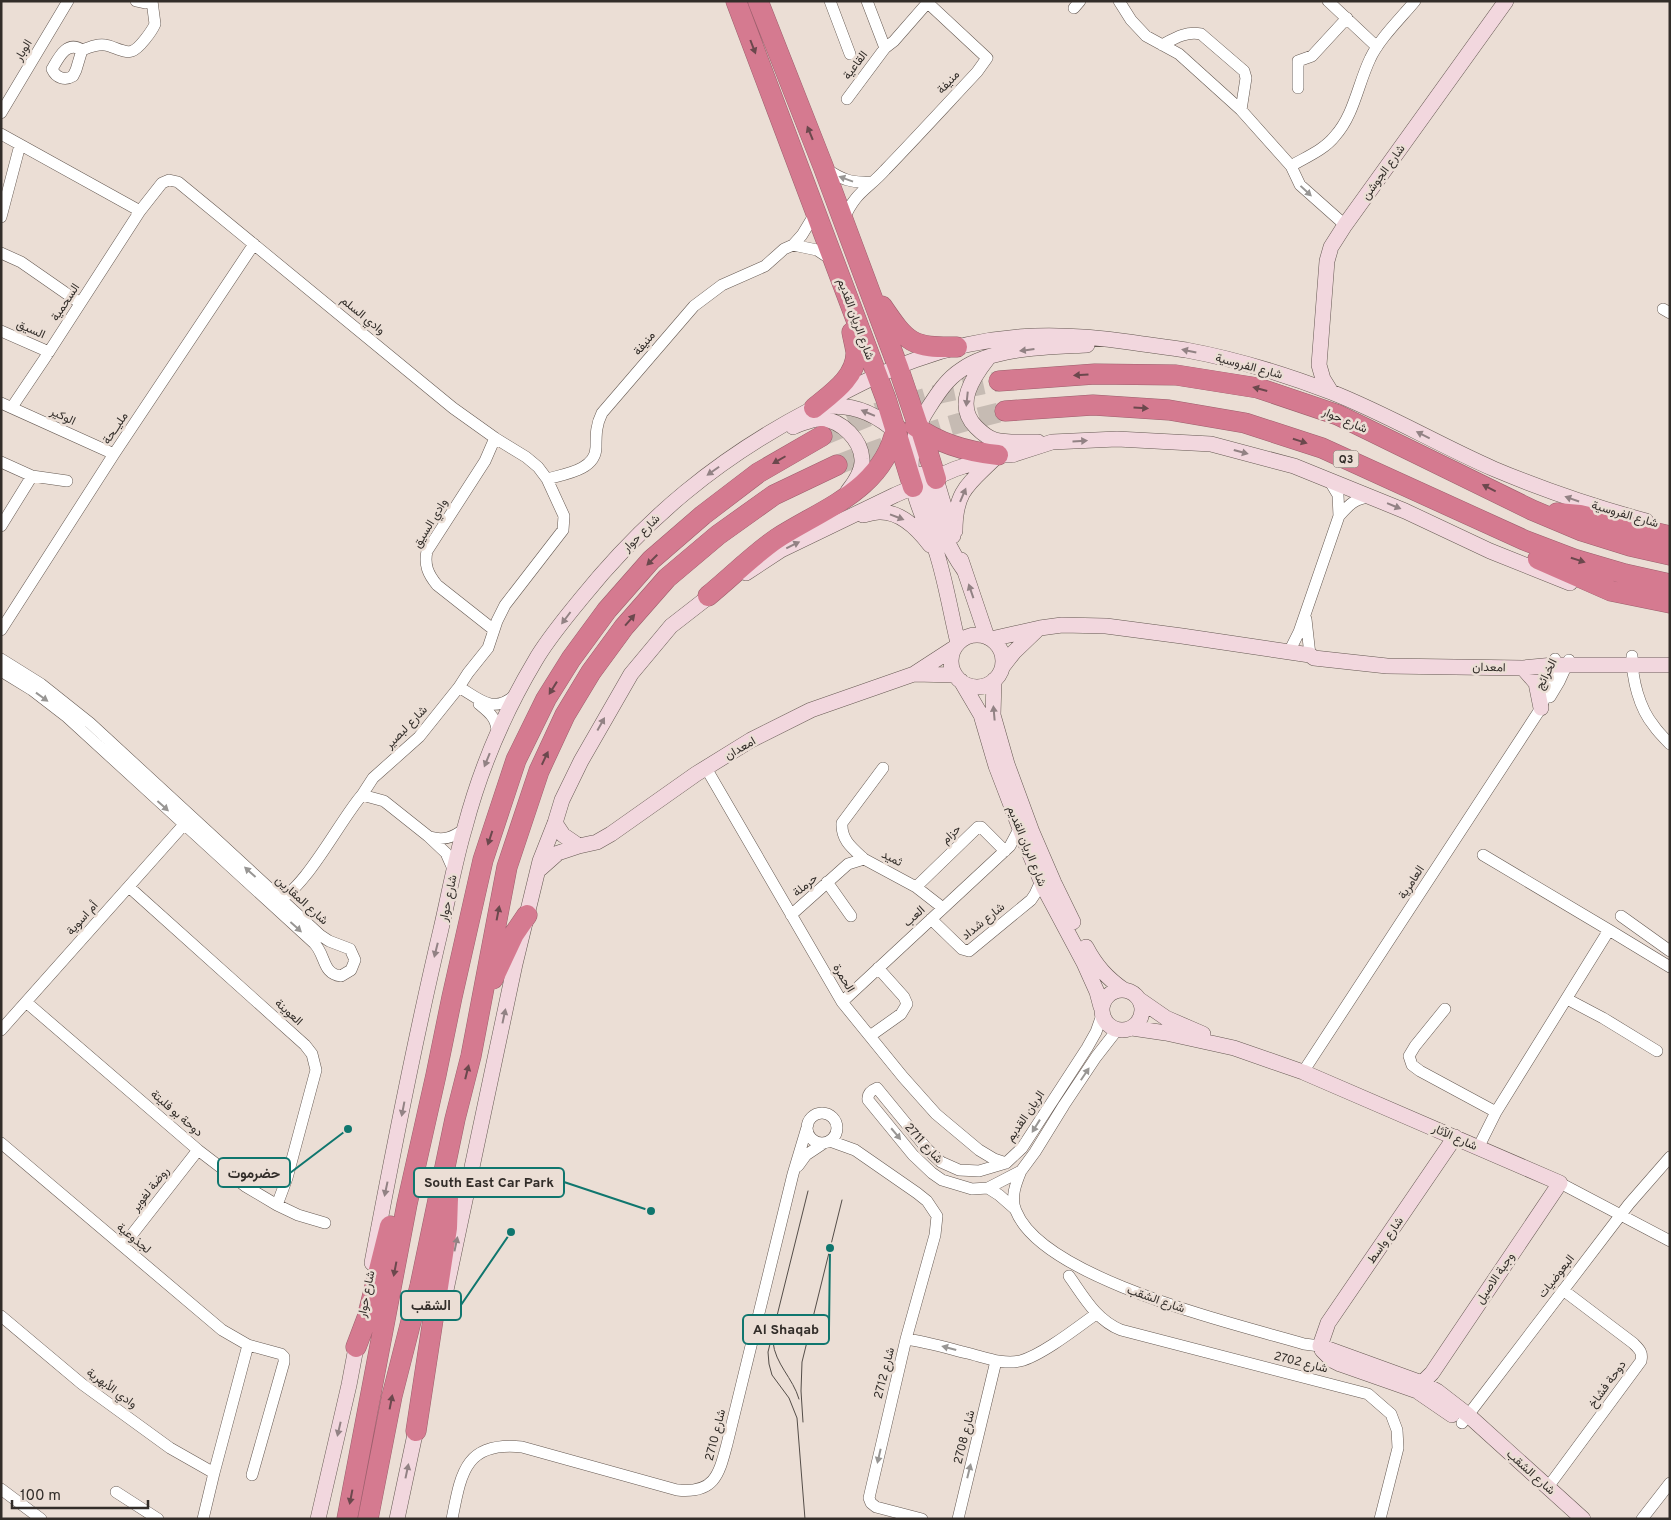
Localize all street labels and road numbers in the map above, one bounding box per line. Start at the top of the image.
street label: الوبار [11,37,36,65]
street label: القاعية [840,48,872,83]
street label: منيفة [934,67,964,98]
street label: شارع الجوشن [1358,142,1409,204]
street label: شارع الريان القديم [833,276,877,362]
street label: السحمية [48,281,84,325]
street label: وادي السلم [336,293,388,339]
street label: السيق [14,317,48,343]
street label: منيفة [630,328,660,359]
street label: شارع الفروسية [1213,350,1284,384]
street label: الوكير [46,404,78,430]
street label: شارع حوار [1319,404,1369,438]
street label: مليــحة [99,409,132,448]
road number: Q3 [1334,450,1358,468]
street label: وادي السيق [410,496,453,552]
street label: شارع الفروسية [1589,498,1660,532]
street label: شارع حوار [619,511,664,557]
street label: الخرائج [1532,656,1561,693]
street label: امعدان [1472,660,1506,676]
street label: شارع لبصير [381,703,431,754]
street label: امعدان [722,734,759,764]
street label: شارع الريان القديم [1003,804,1050,889]
street label: حزام [938,821,965,848]
street label: ثميد [878,847,905,871]
street label: العامرية [1395,863,1429,903]
street label: حرملة [790,871,822,901]
street label: شارع المقارين [271,873,331,929]
street label: شارع حوار [436,873,462,924]
street label: أم اسوية [63,898,102,939]
street label: شارع شداد [959,899,1009,944]
street label: العب [900,903,929,931]
street label: الحمرة [828,961,858,996]
street label: العوينة [271,996,306,1030]
street label: دوحة بو فليتة [147,1087,206,1141]
street label: الريان القديم [1003,1088,1049,1145]
street label: شارع 2711 [900,1120,946,1167]
street label: شارع الآثار [1429,1120,1480,1155]
street label: روضة لغوير [128,1164,173,1216]
street label: شارع واسط [1364,1214,1408,1267]
street label: لجذوعية [113,1220,154,1258]
street label: وجبة الاصيل [1473,1250,1519,1308]
street label: البعوضيات [1535,1252,1579,1301]
street label: شارع حوار [354,1269,379,1320]
street label: شارع الشقب [1124,1283,1187,1317]
street label: شارع 2712 [871,1346,899,1401]
street label: شارع 2702 [1272,1349,1329,1377]
street label: دوحة فشاخ [1585,1357,1631,1412]
street label: وادي الأبهرية [82,1365,140,1413]
street label: شارع 2710 [702,1408,730,1463]
street label: شارع 2708 [951,1409,979,1466]
street label: شارع الشقب [1503,1447,1558,1499]

